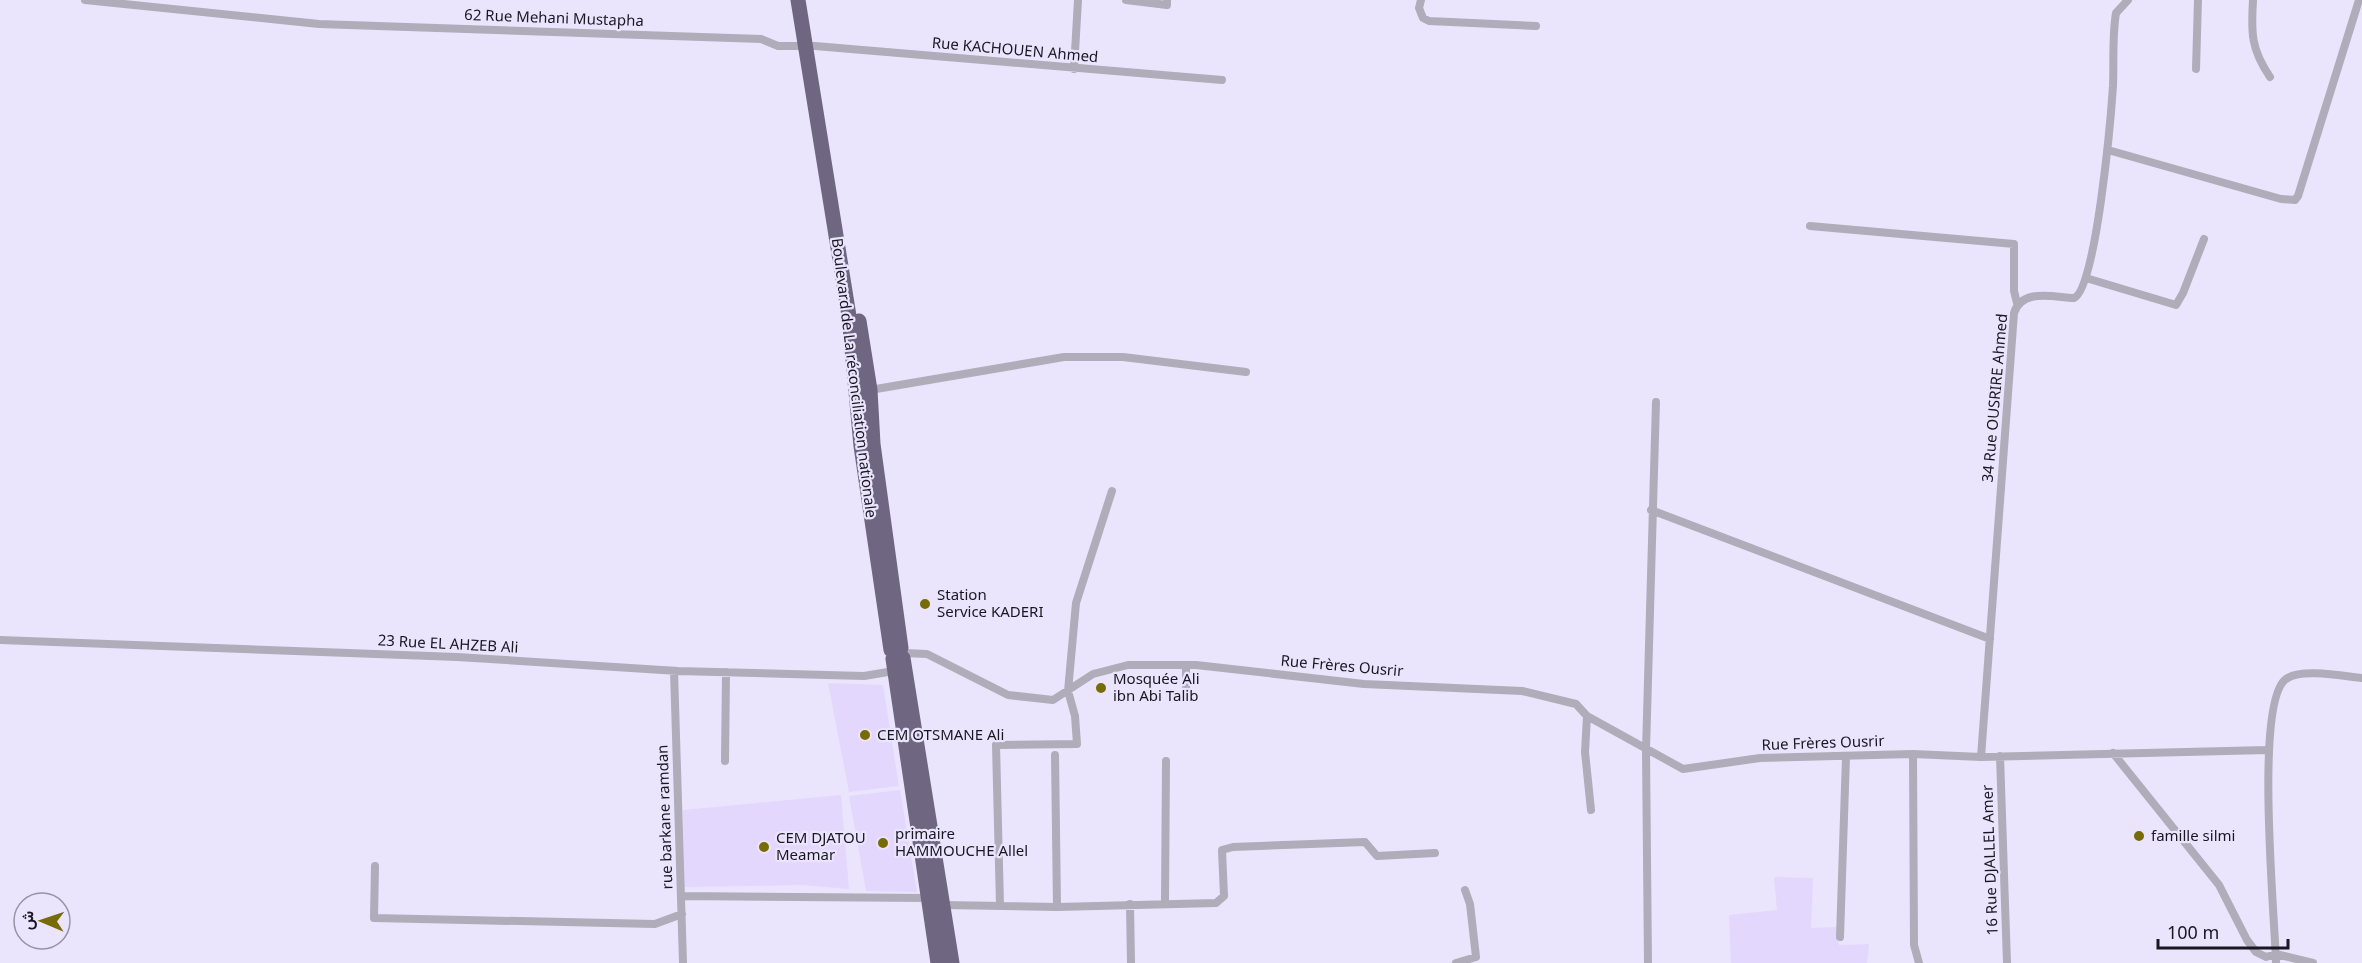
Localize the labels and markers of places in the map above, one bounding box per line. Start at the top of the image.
place label: Station Service KADERI [937,584,1044,621]
marker: Station Service KADERI [918,597,932,611]
place label: Mosquée Ali ibn Abi Talib [1113,668,1200,705]
marker: Mosquée Ali ibn Abi Talib [1094,681,1108,695]
place label: CEM OTSMANE Ali [877,724,1004,744]
marker: CEM OTSMANE Ali [858,728,872,742]
place label: primaire HAMMOUCHE Allel [895,823,1028,860]
place label: famille silmi [2151,825,2235,845]
place label: CEM DJATOU Meamar [776,827,866,864]
marker: famille silmi [2132,829,2146,843]
marker: primaire HAMMOUCHE Allel [876,836,890,850]
marker: CEM DJATOU Meamar [757,840,771,854]

